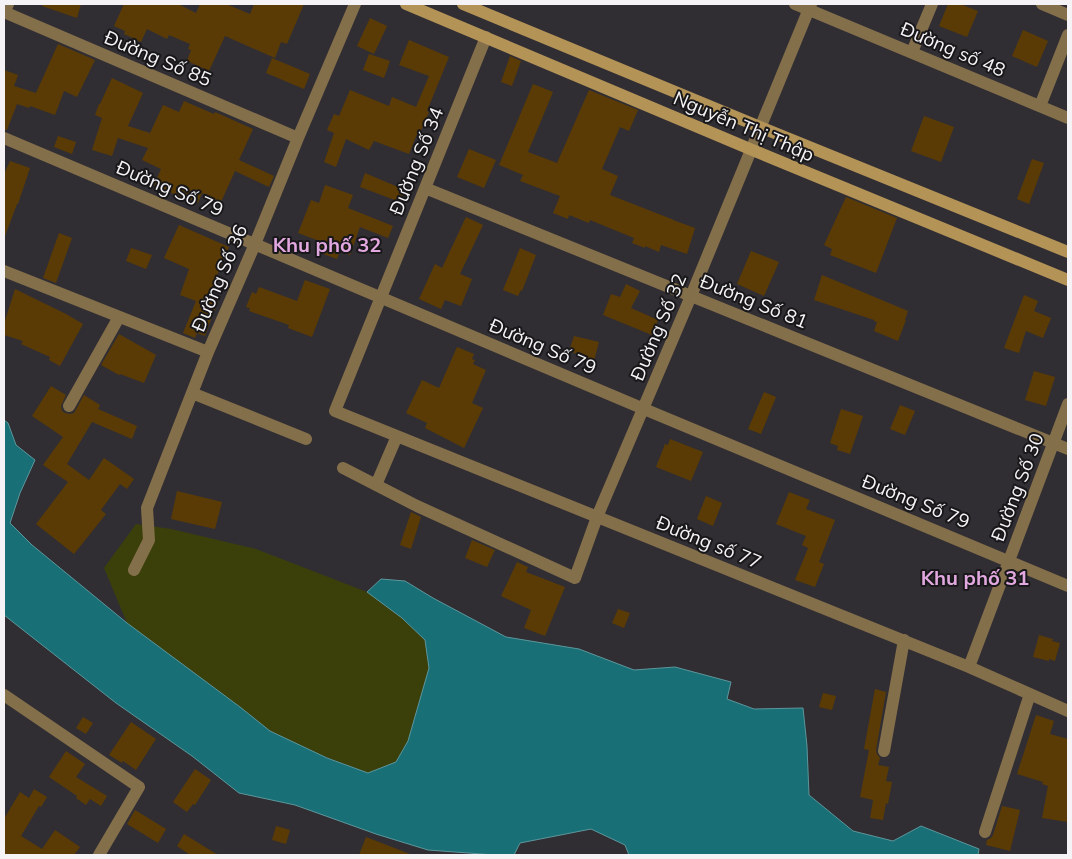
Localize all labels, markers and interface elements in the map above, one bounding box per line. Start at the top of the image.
street label: Đường số 48 [897,16,1009,82]
street label: Đường Số 85 [101,25,215,91]
street label: Nguyễn Thị Thập [670,86,818,166]
street label: Đường Số 34 [384,104,448,218]
street label: Đường Số 79 [113,155,227,221]
street label: Đường Số 36 [186,221,252,335]
district label: Khu phố 32 [273,232,381,257]
street label: Đường Số 81 [697,269,811,333]
street label: Đường Số 32 [625,270,691,384]
street label: Đường Số 79 [486,313,600,379]
street label: Đường Số 30 [985,429,1049,545]
street label: Đường Số 79 [859,469,973,533]
street label: Đường số 77 [653,510,765,574]
district label: Khu phố 31 [921,565,1029,590]

